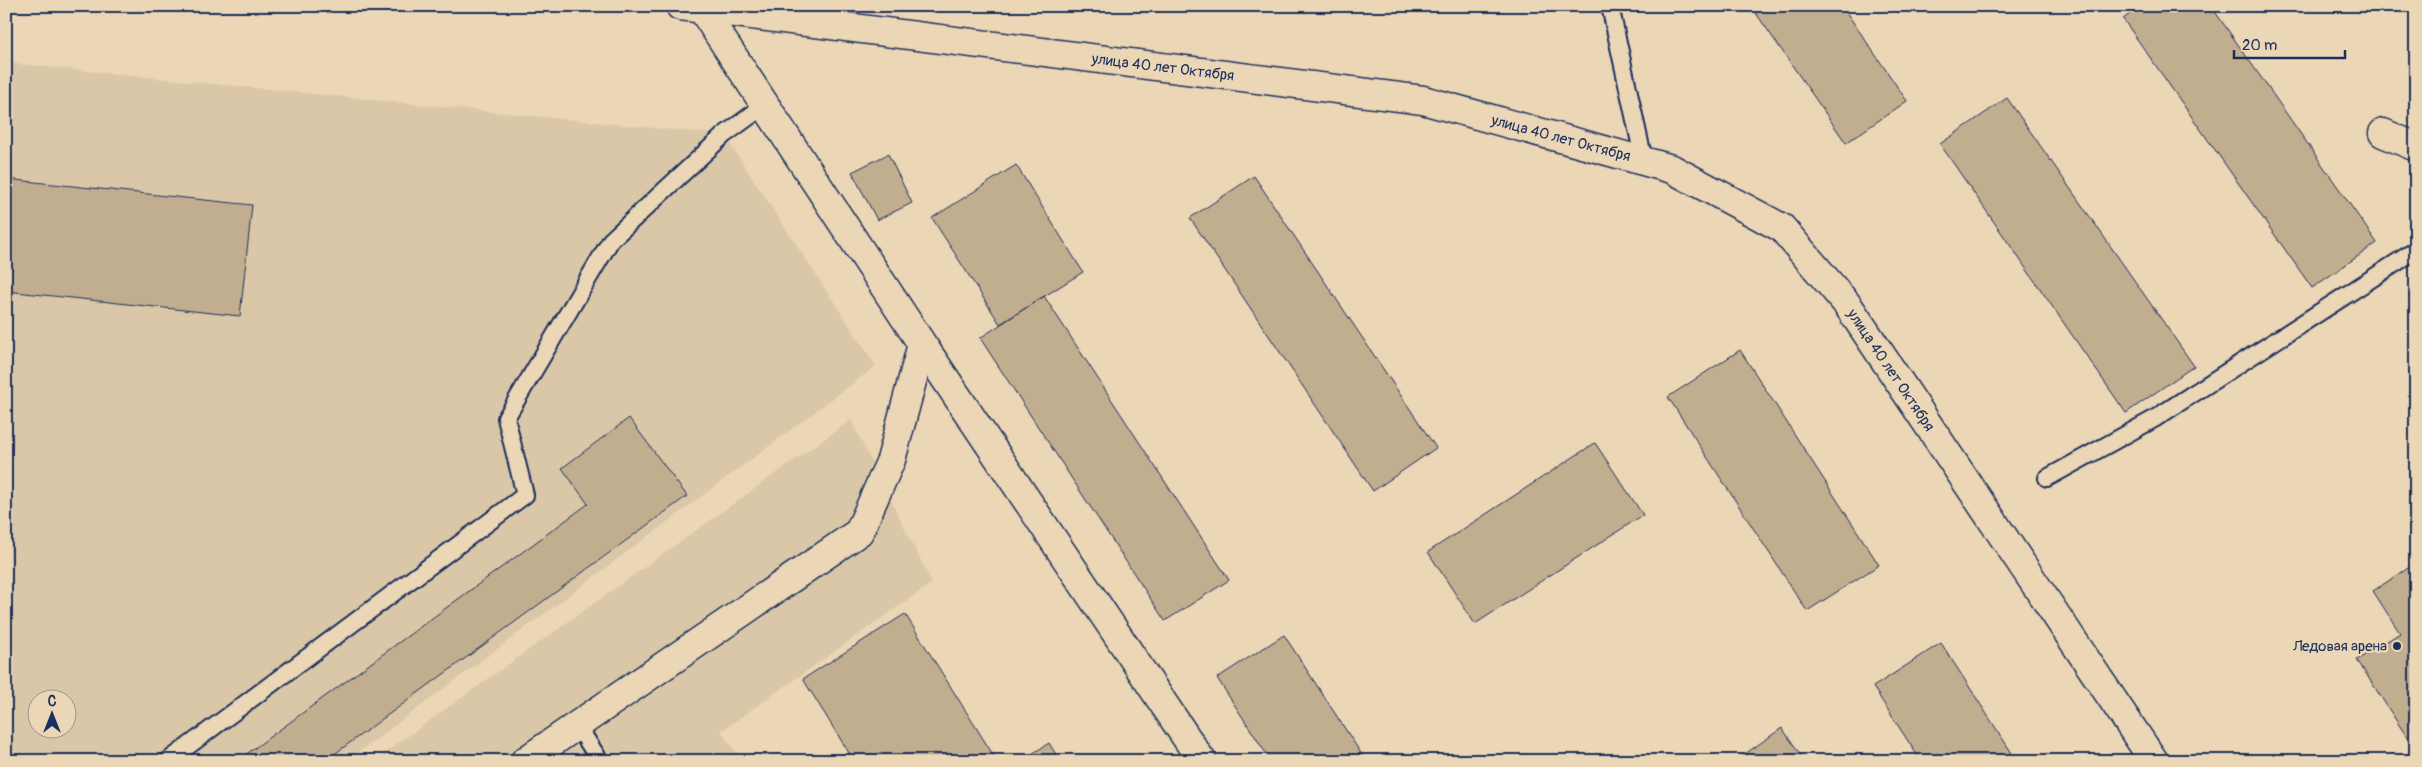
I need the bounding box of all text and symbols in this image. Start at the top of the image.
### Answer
scale bar [2234,28,2346,60]
text: 20 m [2242,36,2277,55]
street label: улица 40 лет Октября [1090,49,1235,86]
street label: улица 40 лет Октября [1488,110,1633,166]
street label: улица 40 лет Октября [1842,305,1939,435]
place label: Ледовая арена [2292,637,2387,656]
marker: Ледовая арена [2391,640,2403,652]
north arrow [28,690,78,740]
text: С [48,693,57,710]

